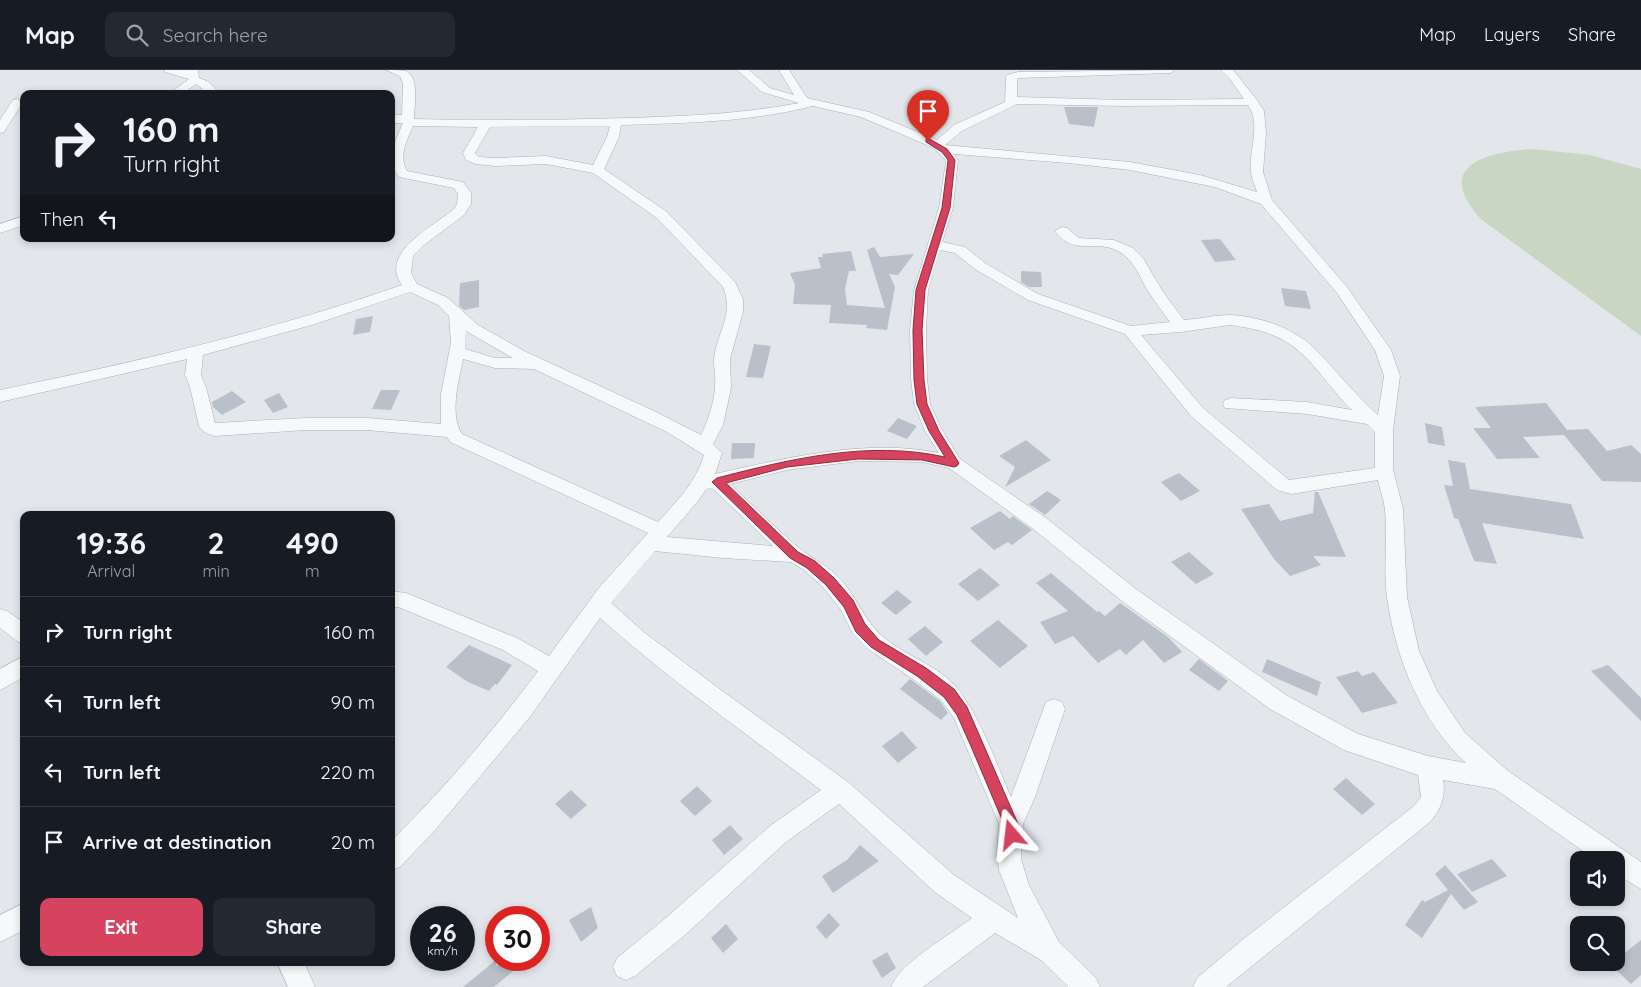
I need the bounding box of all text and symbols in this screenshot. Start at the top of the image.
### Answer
search box [105,12,455,57]
text: Map [25,20,75,50]
icon: search [123,21,151,49]
text: Search here [163,23,268,47]
text: Map [1419,23,1456,46]
text: Layers [1484,23,1540,46]
text: Share [1568,23,1616,46]
pin [907,90,949,141]
icon: arrive [914,97,942,125]
text: 160 m [123,107,220,151]
icon: right [40,110,105,175]
text: Turn right [123,150,220,178]
icon: left [94,205,122,233]
text: Then [40,207,84,231]
text: 19:36 [76,524,146,562]
text: 2 [208,524,225,562]
text: 490 [286,524,339,562]
text: Arrival [87,561,135,581]
text: min [202,561,230,581]
text: m [305,561,320,581]
icon: right [40,618,68,646]
text: Turn right [83,620,172,644]
text: 160 m [324,620,375,644]
icon: left [40,688,68,716]
text: Turn left [83,690,161,714]
text: 90 m [331,690,375,714]
icon: left [40,758,68,786]
text: Turn left [83,760,161,784]
text: 220 m [320,760,375,784]
position arrow [985,808,1037,860]
icon: arrive [40,828,68,856]
text: Arrive at destination [83,830,272,854]
text: 20 m [331,830,375,854]
map controls [1570,851,1625,971]
button: sound [1570,851,1625,906]
button: Exit [40,898,203,956]
button: Share [213,898,375,956]
speed limit sign: 30 [485,906,550,971]
button: search [1570,916,1625,971]
text: 26 [428,917,457,948]
text: km/h [427,943,458,958]

